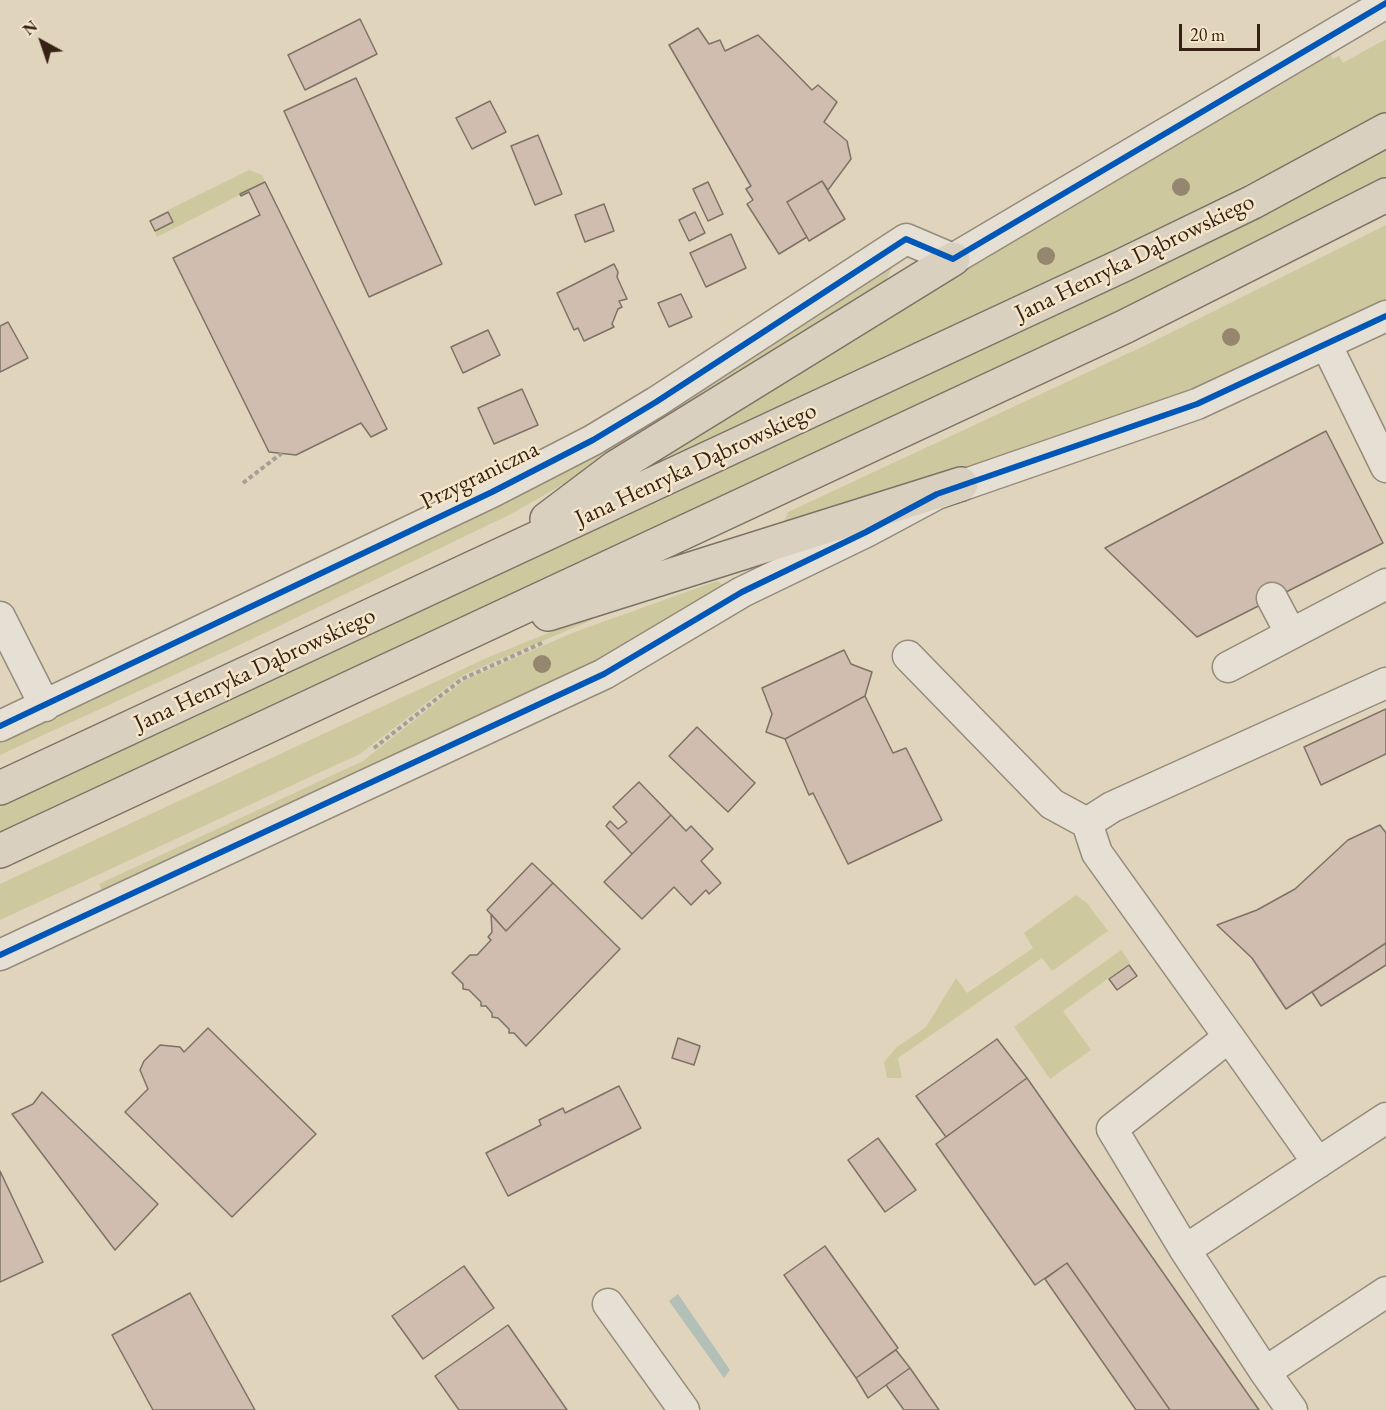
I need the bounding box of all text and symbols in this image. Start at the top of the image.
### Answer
north arrow [12,12,72,72]
scale bar [1182,12,1263,50]
text: N [18,16,42,40]
text: 20 m [1190,23,1225,46]
street label: Jana Henryka Dąbrowskiego [1010,187,1260,329]
street label: Jana Henryka Dąbrowskiego [571,396,821,534]
street label: Przygraniczna [416,435,544,517]
street label: Jana Henryka Dąbrowskiego [130,601,380,739]

